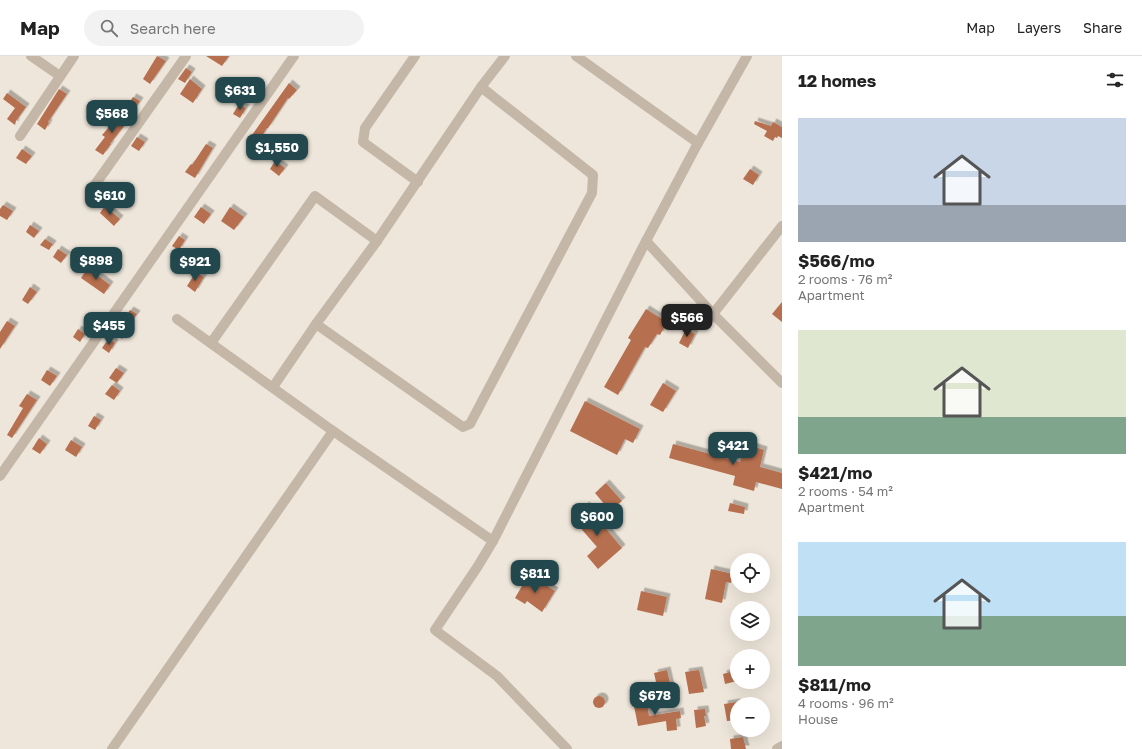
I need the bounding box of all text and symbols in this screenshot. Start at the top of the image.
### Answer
search box [84,10,364,46]
text: Map [20,16,60,39]
icon: search [98,17,120,39]
text: Search here [130,19,216,37]
text: Map [966,19,995,36]
text: Layers [1017,19,1061,36]
text: Share [1083,19,1122,36]
icon: filters [1104,69,1126,91]
text: 12 homes [798,70,876,91]
pin: $631 [216,77,264,111]
text: $631 [224,82,256,98]
pin: $568 [88,100,136,134]
text: $568 [95,105,129,121]
pin: $1,550 [244,134,310,168]
text: $1,550 [255,139,299,155]
icon: home [926,144,998,216]
pin: $610 [86,182,134,216]
text: $610 [94,187,126,203]
pin: $898 [72,247,120,281]
pin: $921 [171,248,219,282]
text: $566/mo [798,250,875,271]
text: $898 [79,252,113,268]
text: $921 [179,253,211,269]
text: 2 rooms · 76 m² [798,271,892,287]
text: Apartment [798,287,865,303]
pin: $566 [663,304,711,338]
text: $566 [670,309,704,325]
pin: $455 [85,312,133,346]
text: $455 [93,317,125,333]
icon: home [926,356,998,428]
pin: $421 [709,432,757,466]
text: $421 [717,437,749,453]
text: $421/mo [798,462,872,483]
text: 2 rooms · 54 m² [798,483,893,499]
text: Apartment [798,499,865,515]
pin: $600 [573,503,621,537]
text: $600 [580,508,614,524]
map controls [730,553,770,737]
button: locate [730,553,770,593]
pin: $811 [511,560,559,594]
text: $811 [520,565,550,581]
icon: home [926,568,998,640]
button: layers [730,601,770,641]
button: + [730,649,770,689]
text: $811/mo [798,674,871,695]
pin: $678 [631,682,679,716]
text: $678 [639,687,671,703]
text: 4 rooms · 96 m² [798,695,894,711]
button: − [730,697,770,737]
text: House [798,711,838,727]

